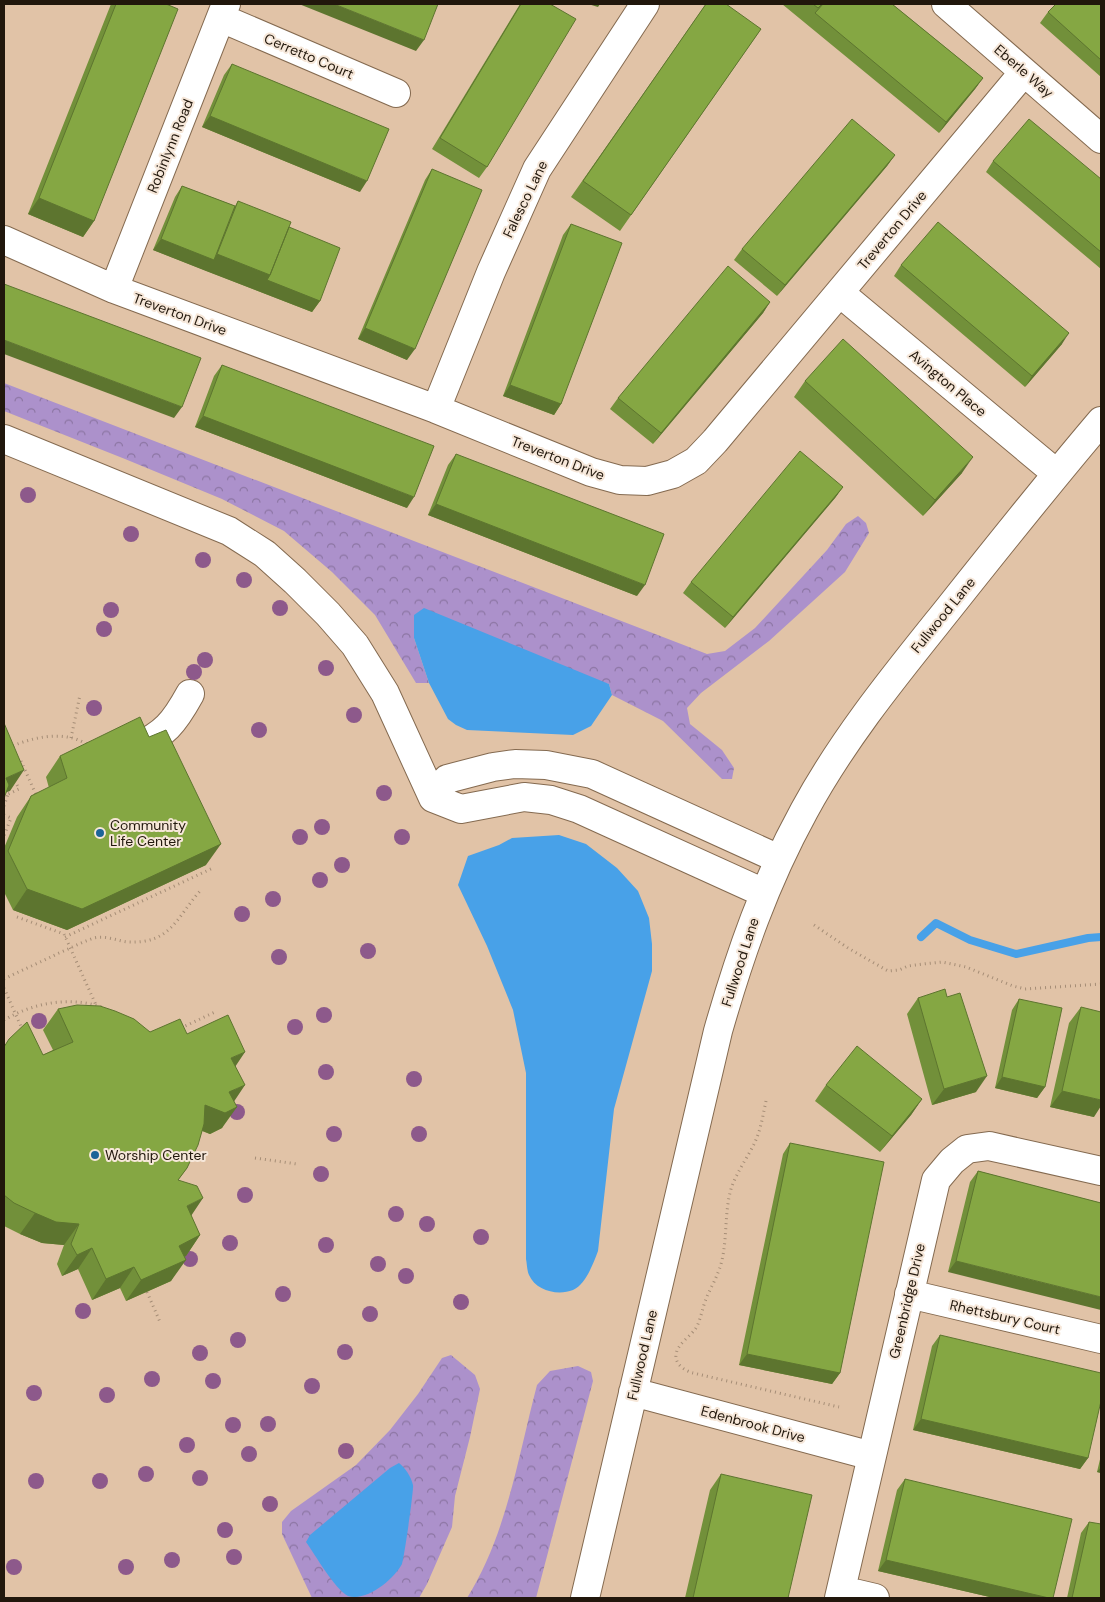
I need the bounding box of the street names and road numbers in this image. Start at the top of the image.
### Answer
street label: Cerretto Court [261,29,357,83]
street label: Eberle Way [991,40,1057,102]
street label: Robinlynn Road [143,96,197,196]
street label: Falesco Lane [499,157,551,241]
street label: Treverton Drive [854,187,931,273]
street label: Treverton Drive [131,289,229,339]
street label: Avington Place [906,345,990,421]
street label: Treverton Drive [509,432,607,484]
street label: Fullwood Lane [907,573,979,657]
street label: Fullwood Lane [717,915,763,1009]
street label: Greenbridge Drive [885,1241,929,1360]
street label: Rhettsbury Court [948,1296,1062,1338]
street label: Fullwood Lane [623,1308,661,1402]
street label: Edenbrook Drive [699,1401,807,1447]

